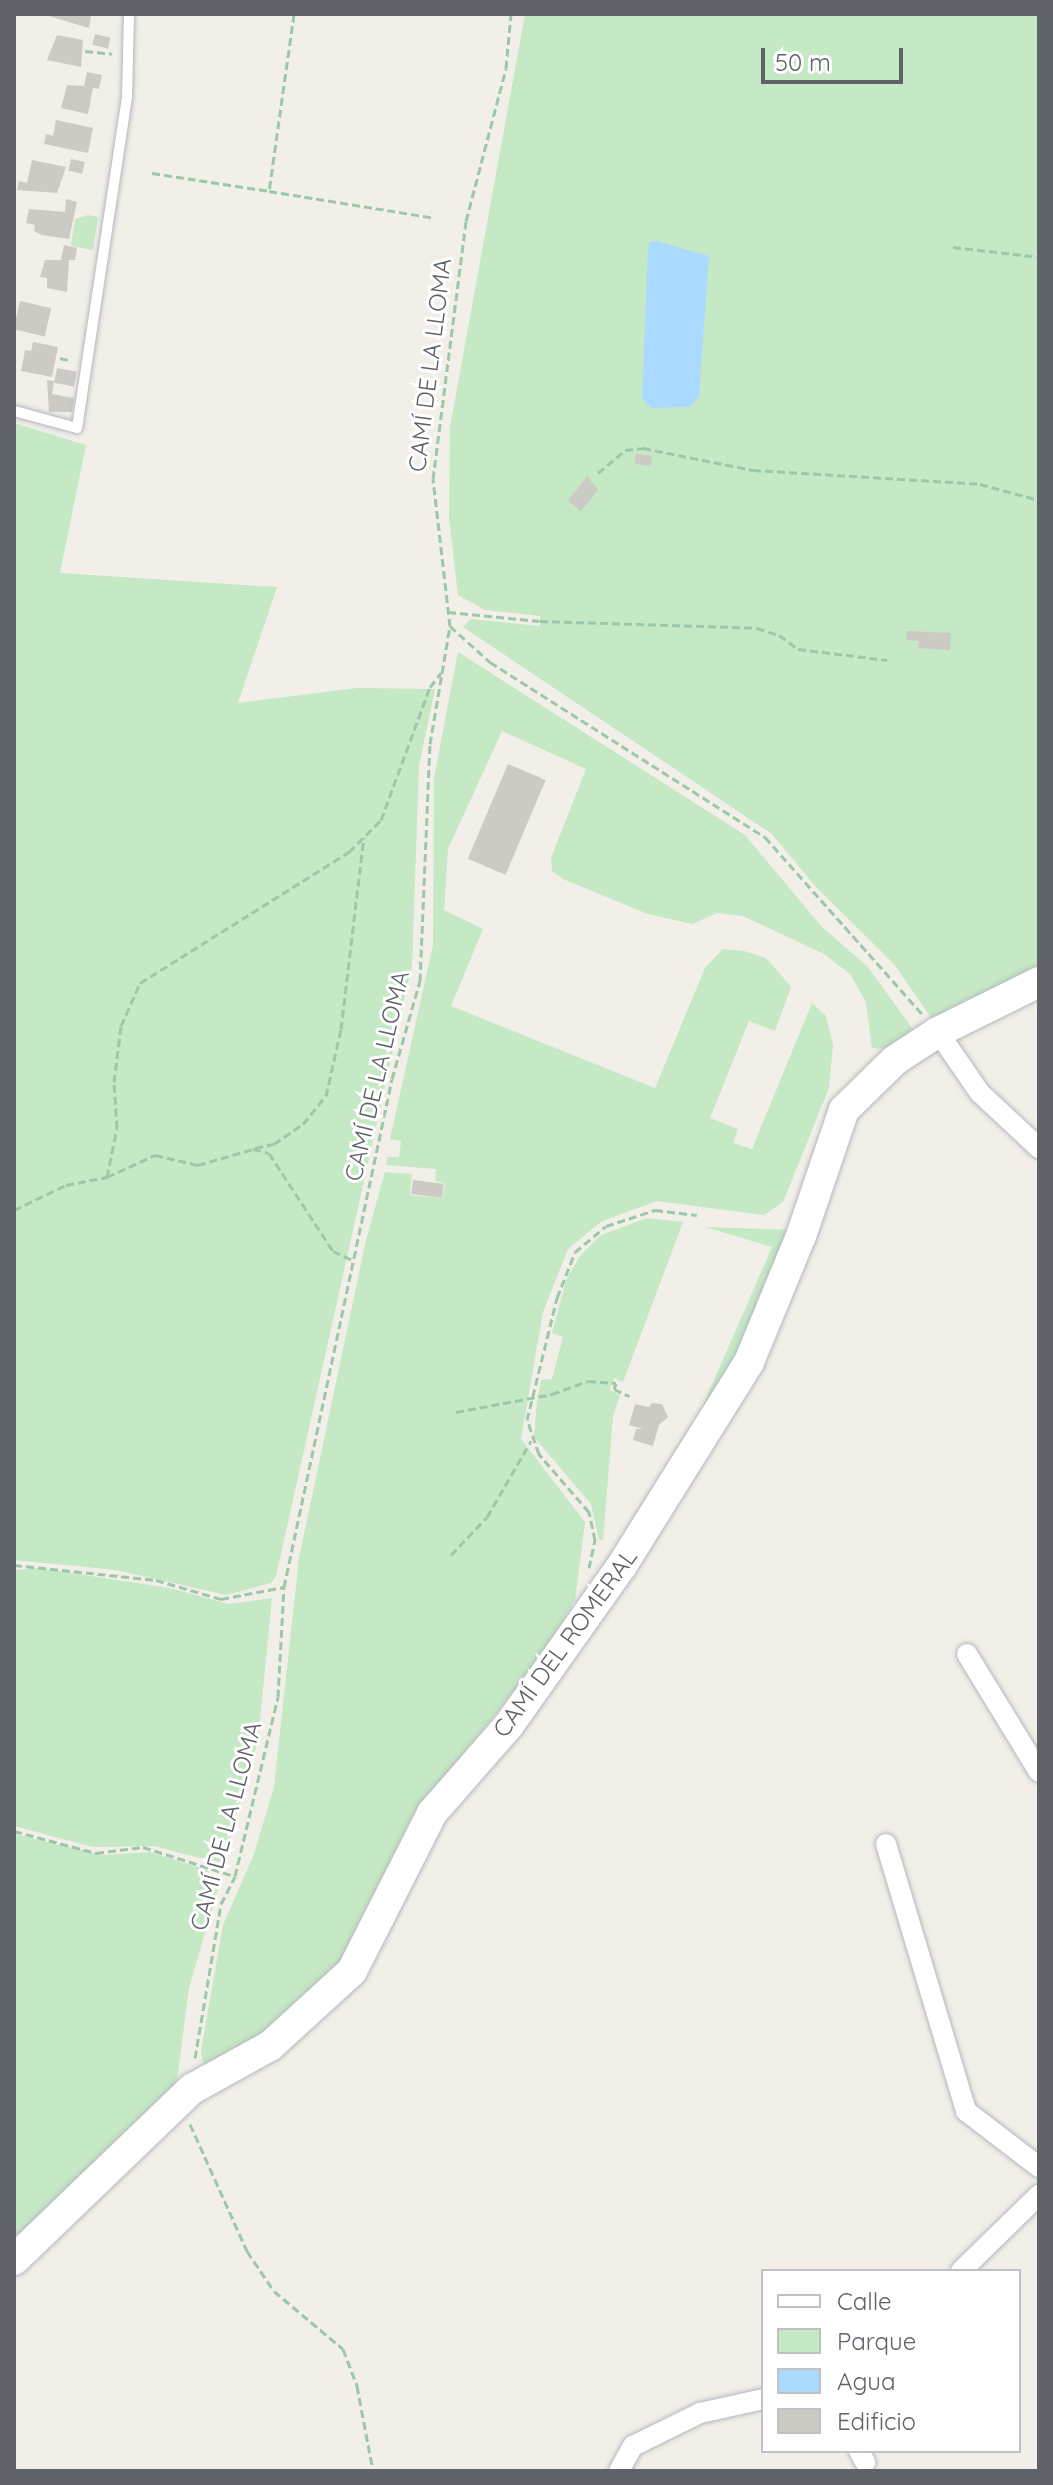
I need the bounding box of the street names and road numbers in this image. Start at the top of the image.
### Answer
street label: CAMÍ DE LA LLOMA [403,257,457,473]
street label: CAMÍ DE LA LLOMA [339,968,415,1184]
street label: CAMÍ DEL ROMERAL [487,1543,643,1743]
street label: CAMÍ DE LA LLOMA [184,1718,268,1934]

